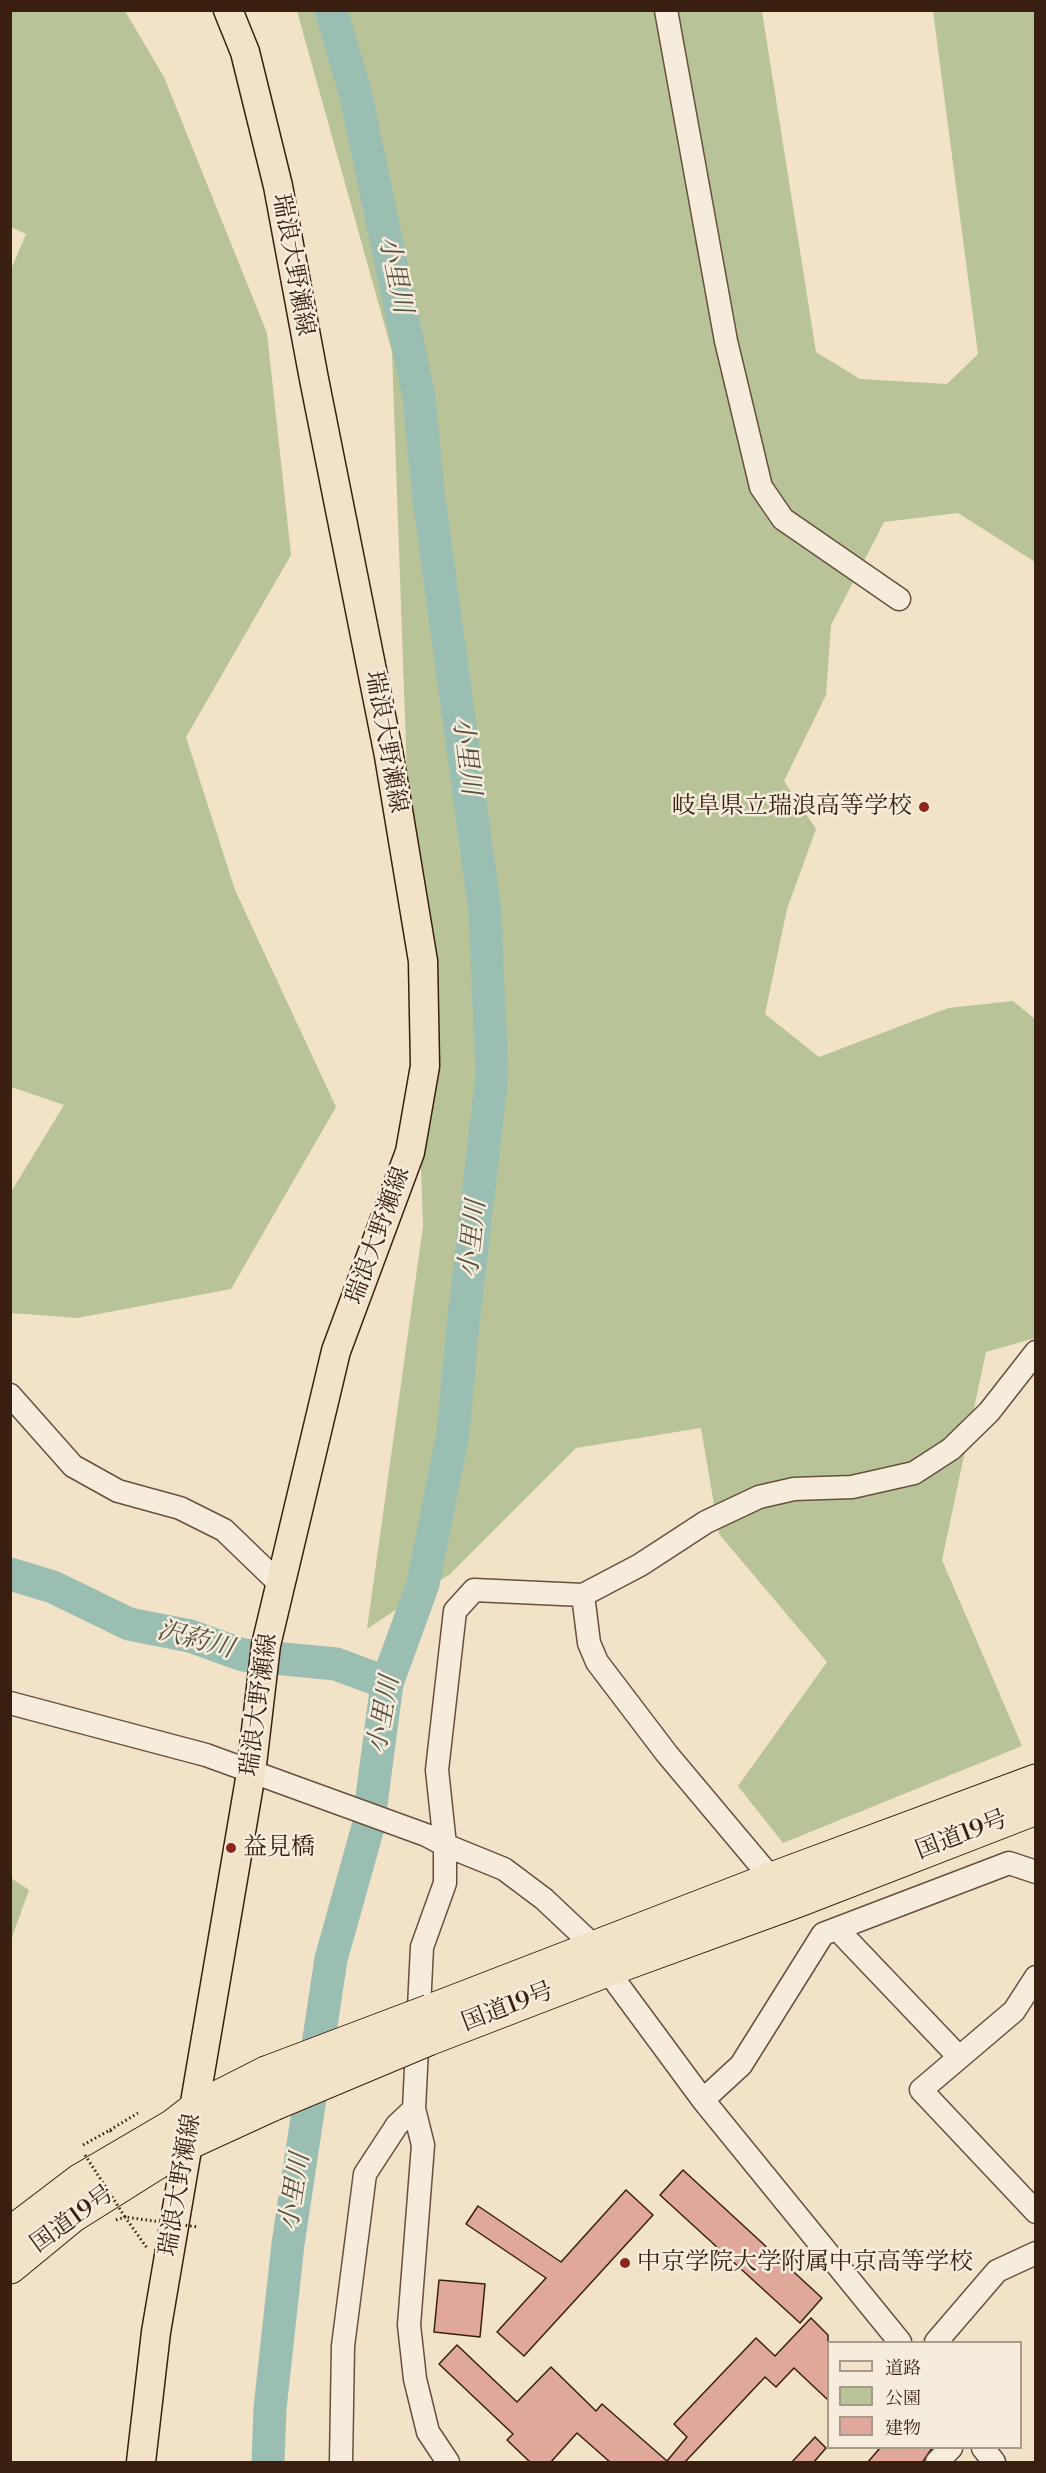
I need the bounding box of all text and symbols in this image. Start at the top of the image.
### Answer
street label: 瑞浪大野瀬線 [265,192,319,338]
water label: 小里川 [371,234,417,316]
street label: 瑞浪大野瀬線 [358,669,412,815]
water label: 小里川 [445,715,485,797]
place label: 岐阜県立瑞浪高等学校 [672,793,912,821]
marker: 岐阜県立瑞浪高等学校 [917,800,931,814]
street label: 瑞浪大野瀬線 [341,1163,417,1309]
water label: 小里川 [454,1199,494,1279]
water label: 沢葯川 [153,1616,237,1666]
street label: 瑞浪大野瀬線 [236,1632,284,1778]
water label: 小里川 [363,1674,407,1756]
street label: 国道19号 [912,1805,1012,1867]
place label: 益見橋 [243,1834,315,1862]
marker: 益見橋 [224,1841,238,1855]
street label: 国道19号 [458,1977,558,2039]
street label: 瑞浪大野瀬線 [154,2112,208,2258]
water label: 小里川 [274,2151,318,2233]
street label: 国道19号 [26,2180,120,2260]
place label: 中京学院大学附属中京高等学校 [637,2249,973,2277]
marker: 中京学院大学附属中京高等学校 [618,2256,632,2270]
legend [827,2341,1022,2449]
text: 道路 [885,2357,921,2380]
text: 公園 [885,2387,921,2410]
text: 建物 [885,2417,921,2440]

